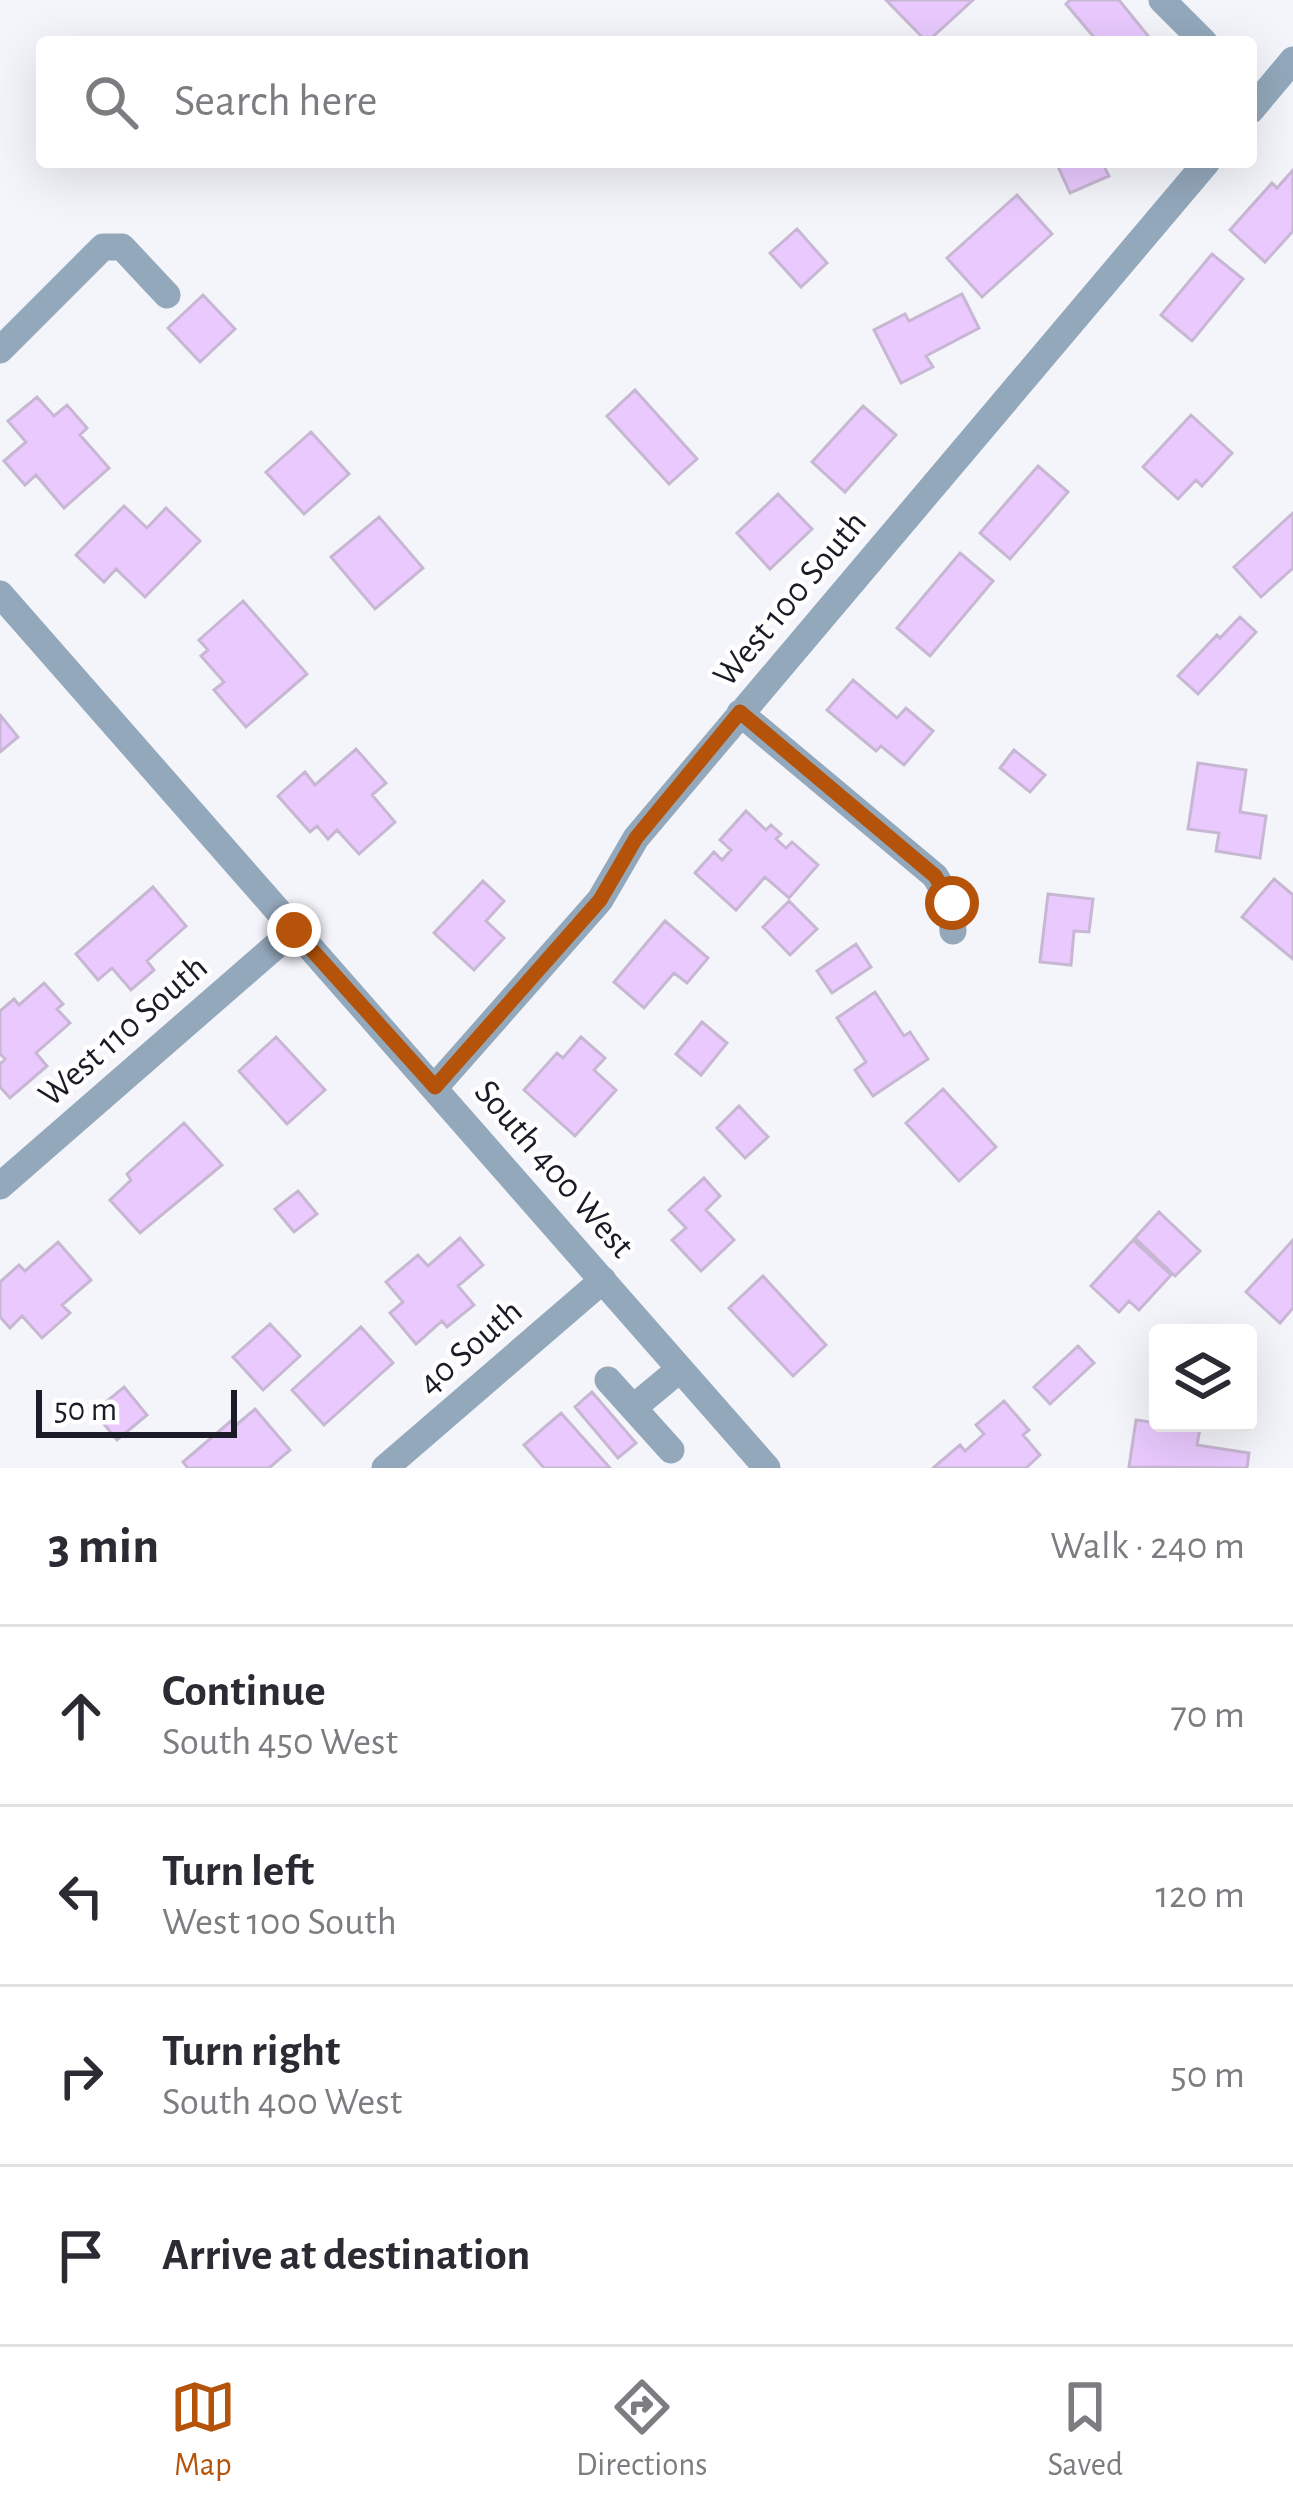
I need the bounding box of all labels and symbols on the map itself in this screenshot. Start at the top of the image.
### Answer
street label: West 100 South [707,504,873,694]
route start [925,876,979,930]
route end [267,903,321,957]
street label: West 110 South [32,948,214,1114]
street label: South 400 West [468,1074,641,1265]
street label: 40 South [411,1292,529,1402]
scale bar [36,1384,237,1437]

